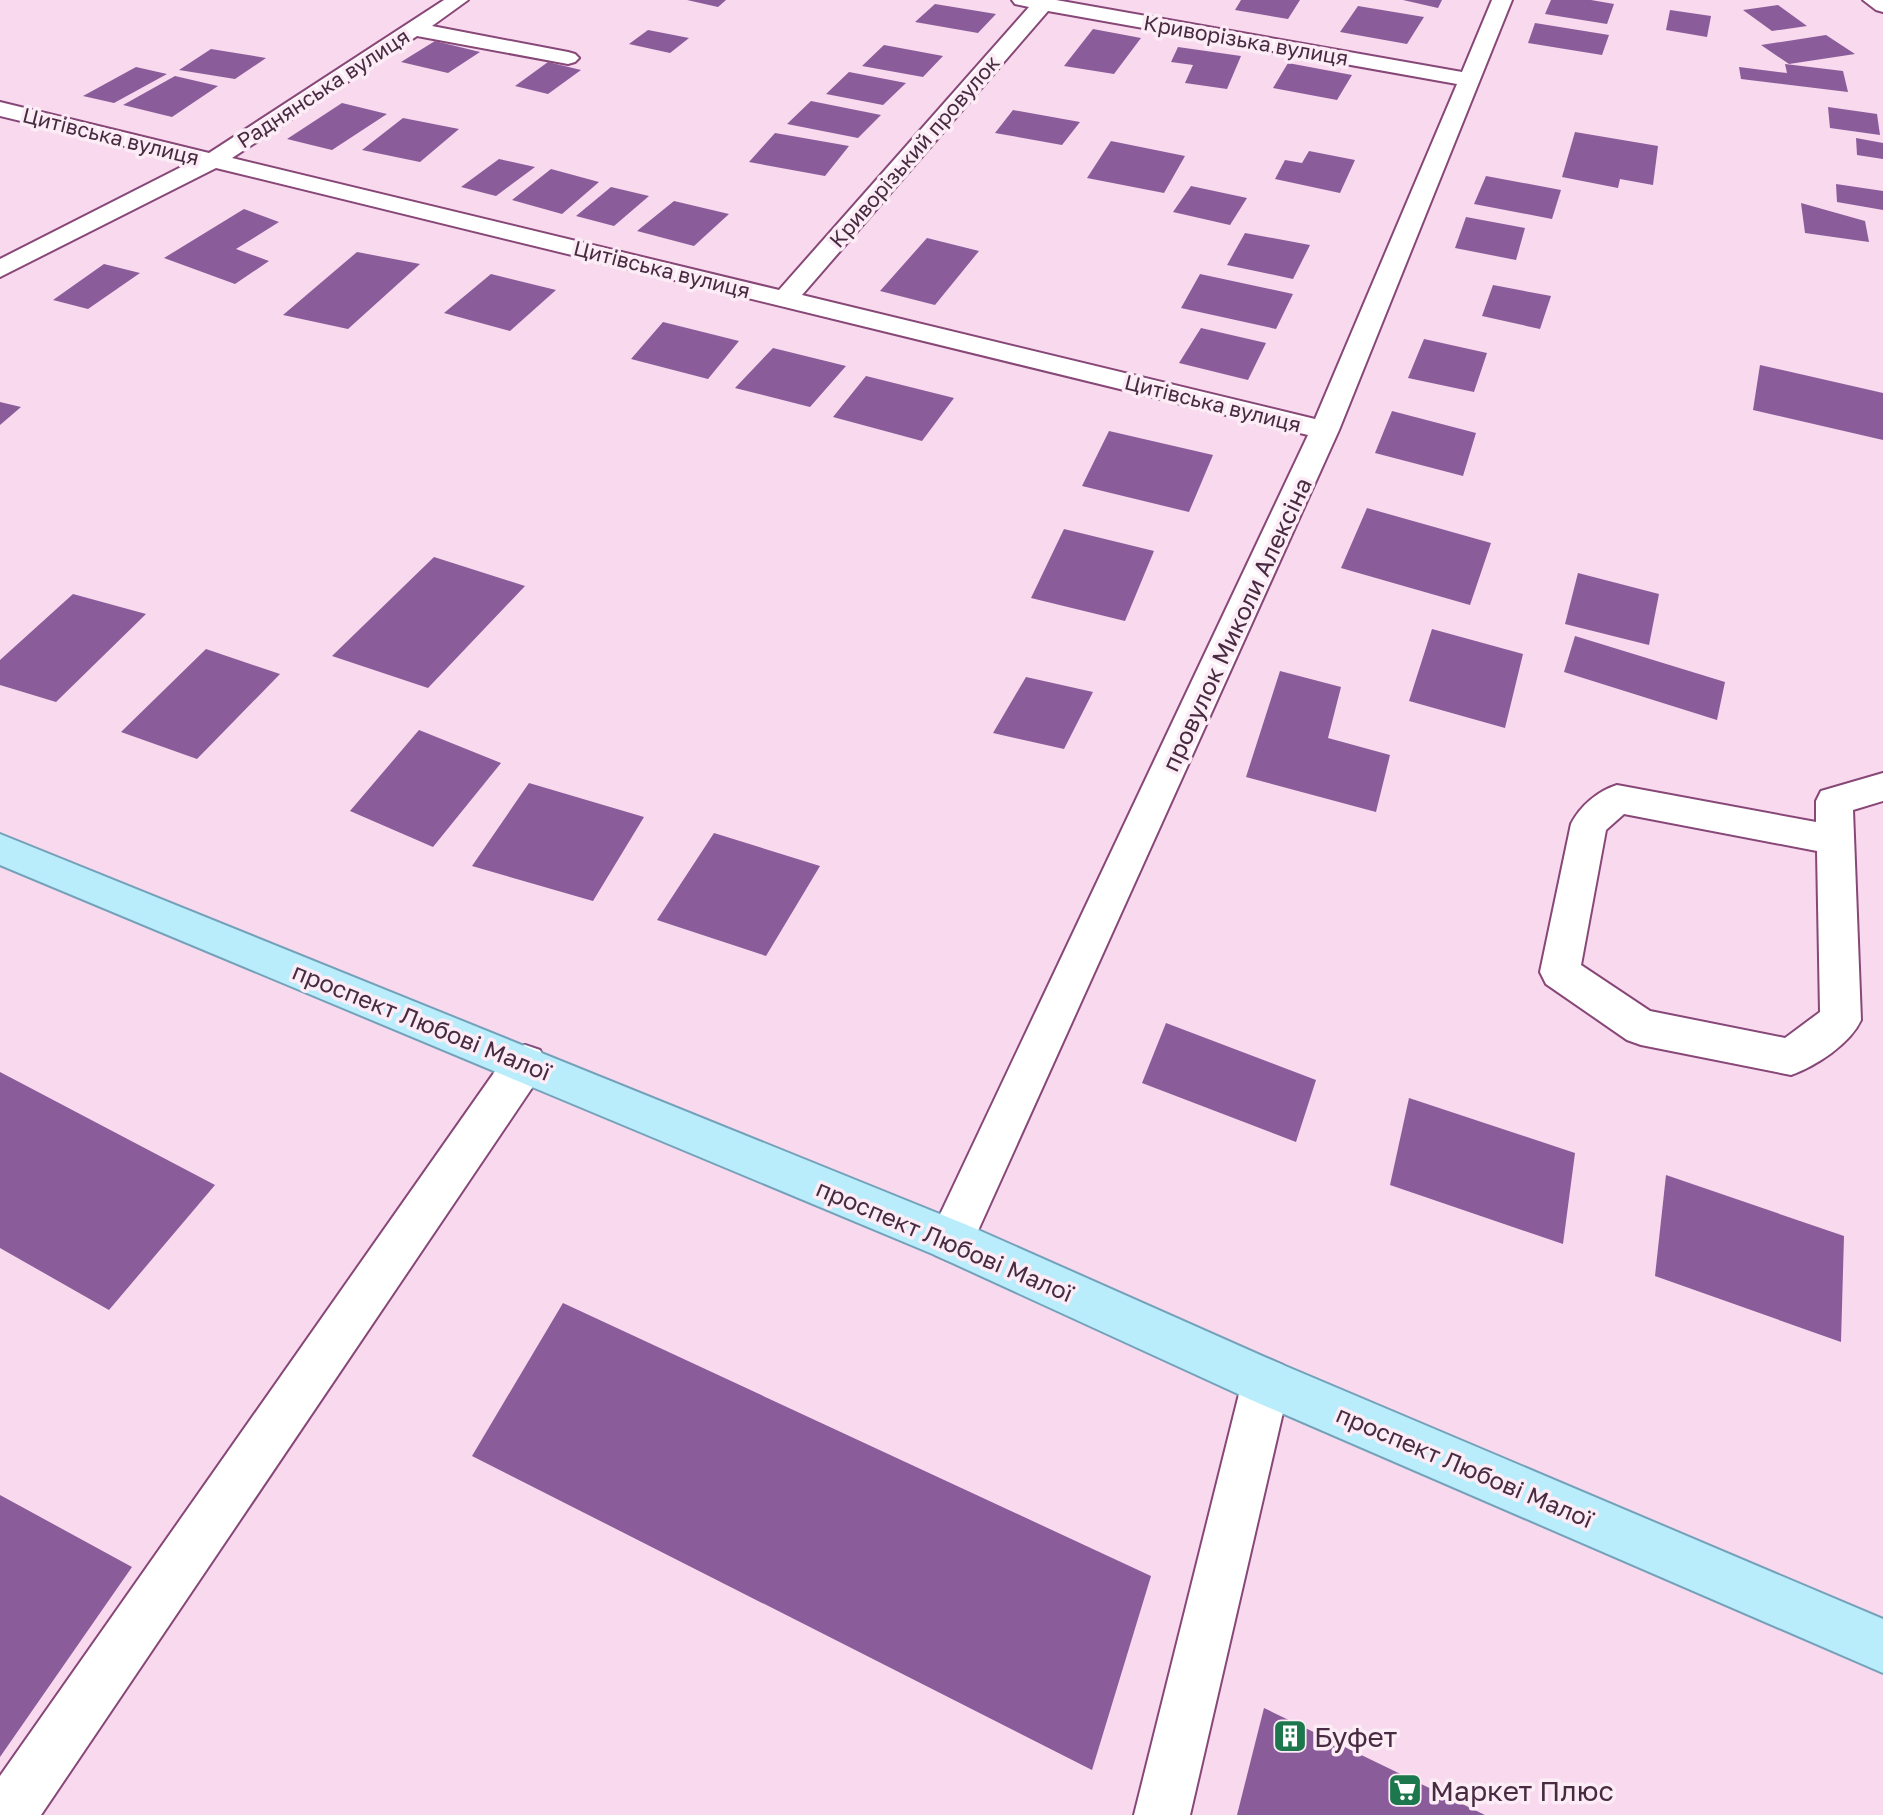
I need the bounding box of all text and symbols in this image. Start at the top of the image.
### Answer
street label: Криворізька вулиця [1142,9,1350,71]
street label: Раднянська вулиця [232,23,414,153]
street label: Криворізький провулок [823,50,1005,252]
street label: Цитівська вулиця [20,101,202,171]
street label: Цитівська вулиця [571,234,753,304]
street label: Цитівська вулиця [1122,368,1304,438]
street label: провулок Миколи Алексіна [1155,472,1317,776]
street label: проспект Любові Малої [289,956,557,1087]
street label: проспект Любові Малої [812,1173,1079,1308]
street label: проспект Любові Малої [1332,1399,1599,1534]
building icon: Буфет [1271,1717,1309,1755]
place label: Буфет [1314,1720,1398,1753]
supermarket icon: Маркет Плюс [1386,1771,1424,1809]
place label: Маркет Плюс [1430,1774,1614,1807]

